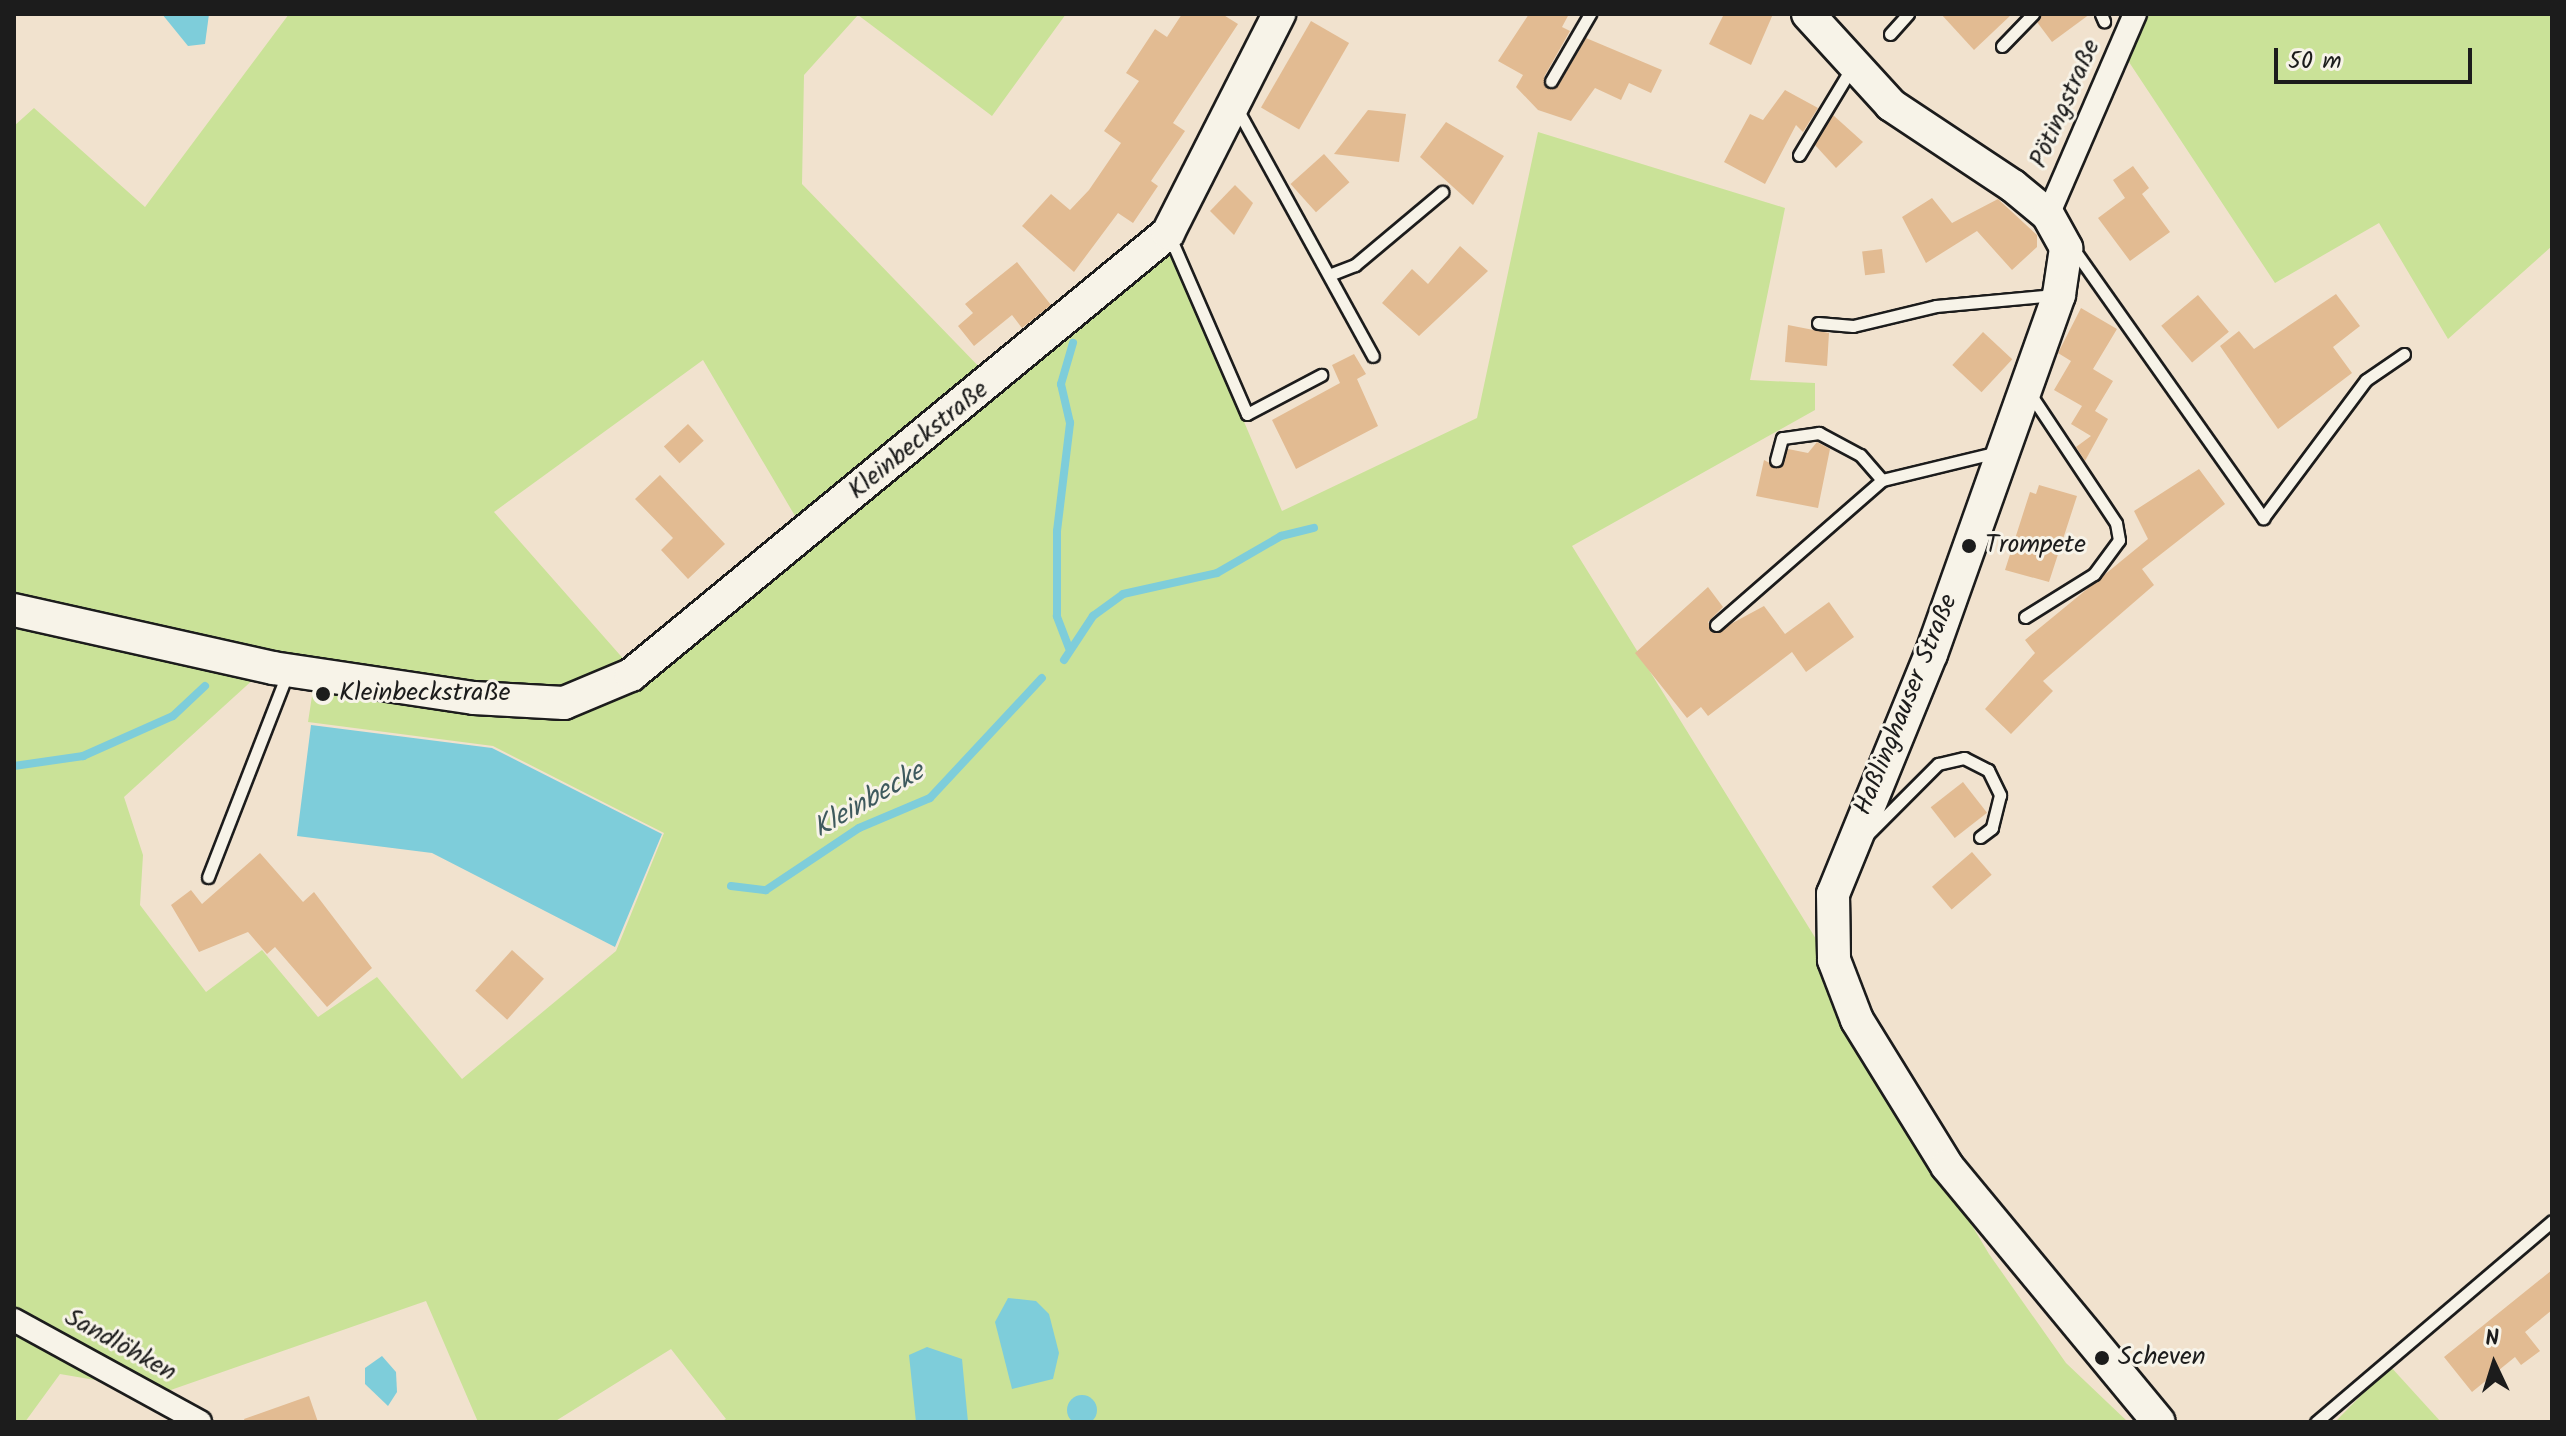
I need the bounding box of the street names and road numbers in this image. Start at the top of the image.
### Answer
street label: Pötingstraße [2024,35,2108,173]
street label: Kleinbeckstraße [843,375,995,507]
street label: Haßlinghauser Straße [1848,590,1966,820]
street label: Sandlöhken [59,1303,181,1389]

